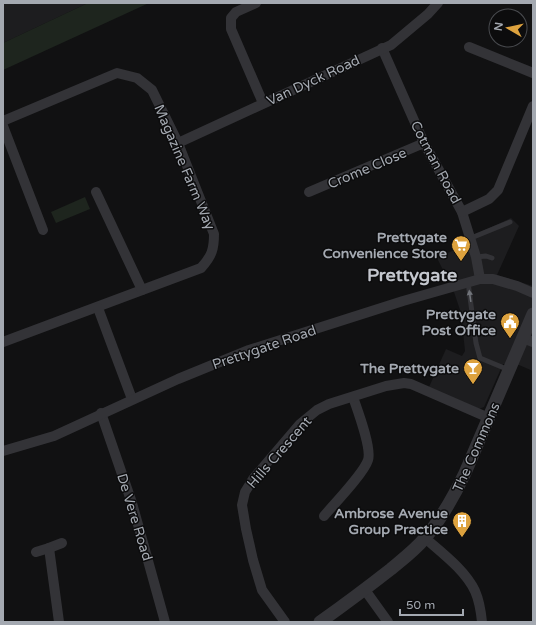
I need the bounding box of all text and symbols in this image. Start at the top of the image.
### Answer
north arrow [488,8,528,48]
text: N [492,21,506,32]
street label: Van Dyck Road [264,51,362,109]
street label: Magazine Farm Way [150,102,219,233]
street label: Cotman Road [407,118,465,207]
street label: Crome Close [325,144,409,193]
place label: Prettygate Convenience Store [323,229,447,262]
supermarket icon: Prettygate Convenience Store [450,234,472,262]
district label: Prettygate [367,264,457,286]
one-way arrow [467,290,473,302]
place label: Prettygate Post Office [421,306,496,339]
public building icon: Prettygate Post Office [499,311,521,339]
street label: Prettygate Road [210,322,318,373]
bar icon: The Prettygate [462,357,484,385]
place label: The Prettygate [359,360,459,377]
street label: The Commons [449,400,504,495]
street label: Hills Crescent [244,412,316,492]
street label: De Vere Road [113,471,156,563]
place label: Ambrose Avenue Group Practice [334,505,448,538]
building icon: Ambrose Avenue Group Practice [451,510,473,538]
scale bar [400,591,463,617]
text: 50 m [406,598,435,612]

